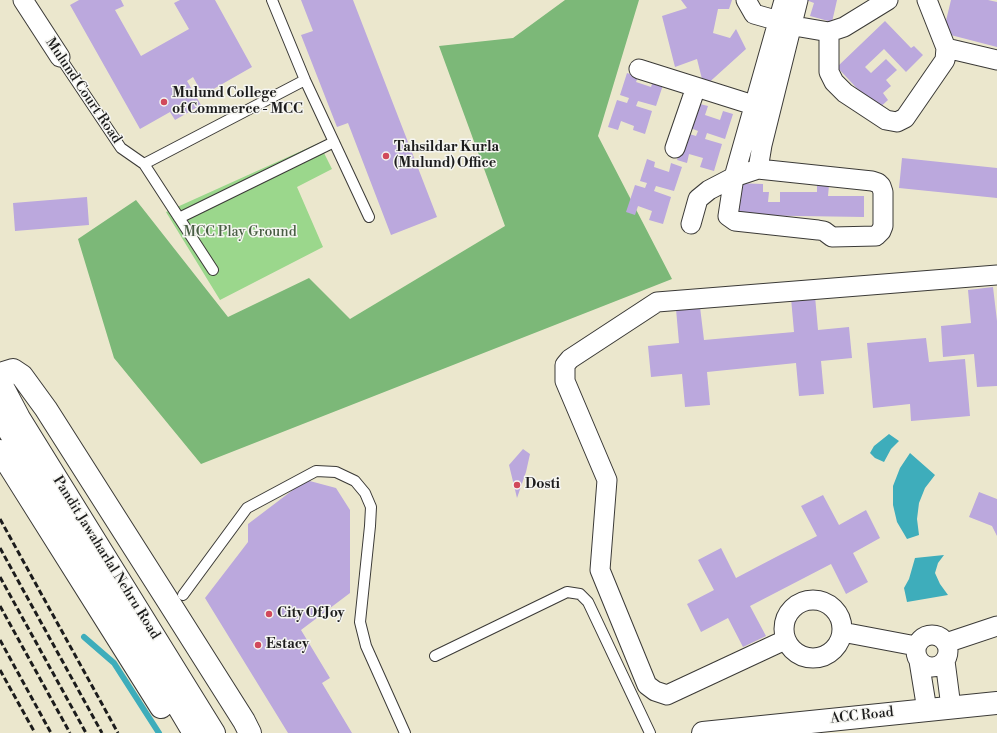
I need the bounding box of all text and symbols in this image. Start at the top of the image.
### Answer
street label: Mulund Court Road [41,35,125,147]
place label: Mulund College of Commerce - MCC [172,86,303,118]
marker: Mulund College of Commerce - MCC [159,97,169,107]
place label: Tahsildar Kurla (Mulund) Office [394,140,499,172]
marker: Tahsildar Kurla (Mulund) Office [381,151,391,161]
park label: MCC Play Ground [183,225,297,241]
street label: Pandit Jawaharlal Nehru Road [49,473,163,643]
place label: Dosti [525,477,560,493]
marker: Dosti [512,480,522,490]
place label: City Of Joy [277,606,345,622]
marker: City Of Joy [264,609,274,619]
place label: Estacy [266,637,309,653]
marker: Estacy [253,640,263,650]
street label: ACC Road [830,704,894,728]

